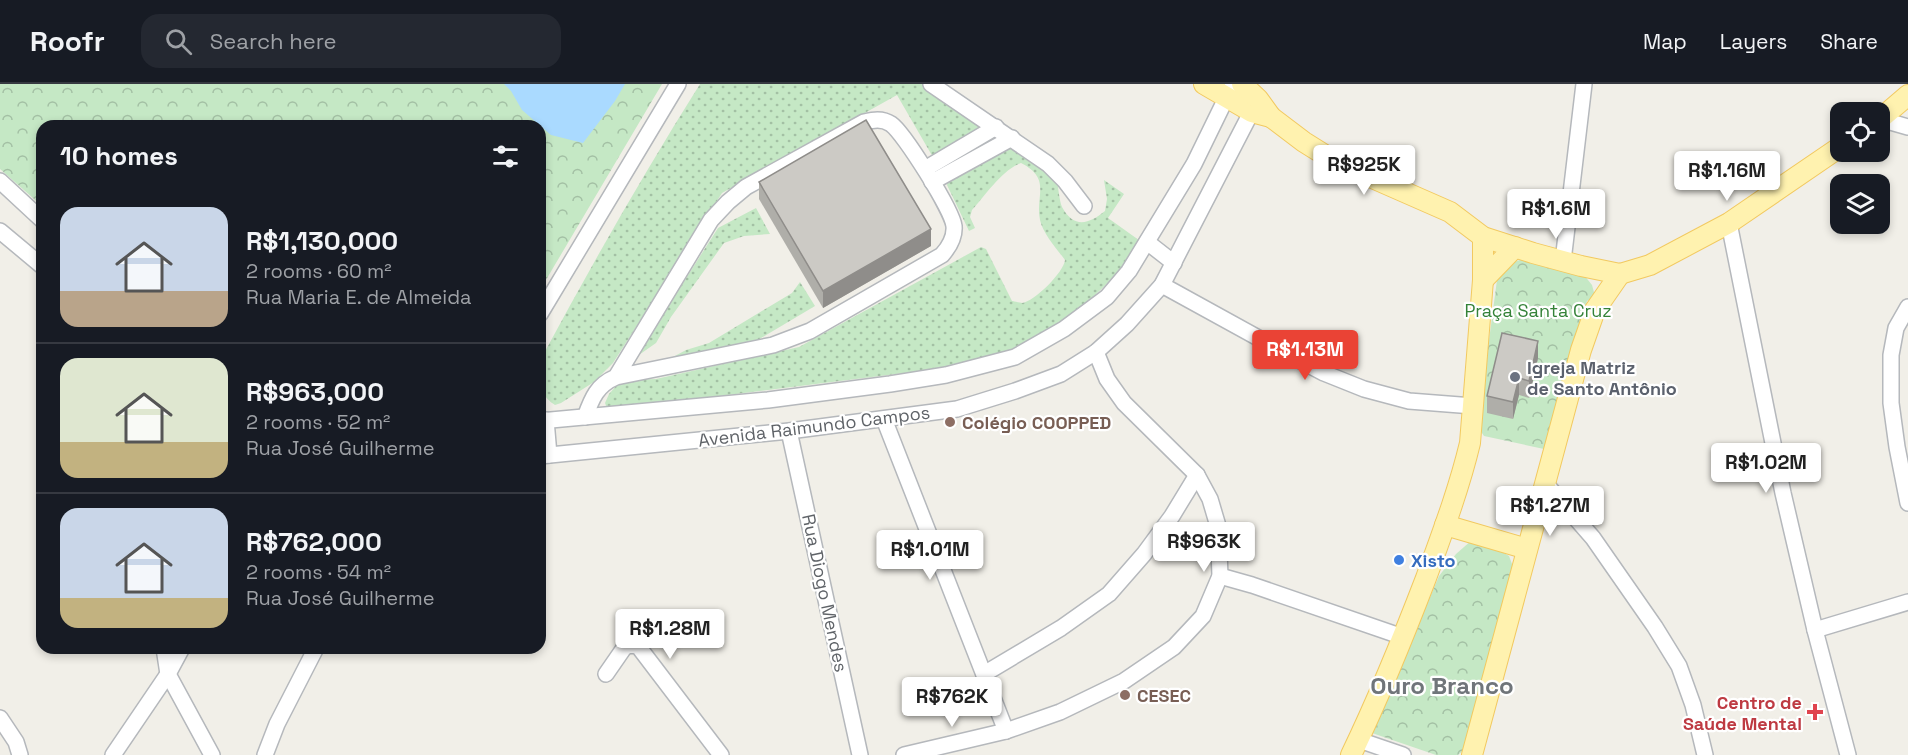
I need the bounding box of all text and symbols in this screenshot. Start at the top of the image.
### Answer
search box [141,14,561,68]
text: Roofr [30,23,105,59]
icon: search [162,25,195,58]
text: Search here [210,27,337,55]
text: Map [1643,28,1687,55]
text: Layers [1720,28,1787,55]
text: Share [1820,28,1878,55]
map controls [1830,102,1890,234]
button: locate [1830,102,1890,162]
text: 10 homes [60,139,178,173]
icon: filters [489,140,522,173]
pin: R$925K [1315,145,1413,196]
text: R$925K [1327,151,1401,177]
pin: R$1.16M [1672,151,1782,202]
text: R$1.16M [1688,157,1766,183]
button: layers [1830,174,1890,234]
pin: R$1.6M [1507,189,1605,240]
text: R$1.6M [1521,195,1591,221]
text: R$1,130,000 [246,224,398,258]
icon: home [108,231,180,303]
text: 2 rooms · 60 m² [246,258,392,284]
text: Rua Maria E. de Almeida [246,284,472,310]
park label: Praça Santa Cruz [1464,299,1612,322]
pin: R$1.13M [1250,330,1360,381]
text: R$1.13M [1266,336,1344,362]
place label: Igreja Matriz de Santo Antônio [1527,356,1677,400]
marker: Igreja Matriz de Santo Antônio [1508,370,1522,384]
text: R$963,000 [246,375,384,409]
icon: home [108,382,180,454]
street label: Avenida Raimundo Campos [697,400,931,452]
text: 2 rooms · 52 m² [246,409,390,435]
place label: Colégio COOPPED [962,411,1111,434]
marker: Colégio COOPPED [943,415,957,429]
text: Rua José Guilherme [246,435,435,461]
pin: R$1.02M [1711,443,1821,494]
text: R$1.02M [1725,449,1807,475]
pin: R$1.27M [1495,486,1605,537]
text: R$1.27M [1510,492,1590,518]
street label: Rua Diogo Mendes [797,512,853,674]
pin: R$963K [1155,522,1253,573]
text: R$762,000 [246,525,382,559]
text: R$963K [1167,528,1241,554]
pin: R$1.01M [875,530,985,581]
icon: home [108,532,180,604]
text: R$1.01M [890,536,970,562]
place label: Xisto [1411,549,1456,572]
marker: Xisto [1392,553,1406,567]
text: 2 rooms · 54 m² [246,559,391,585]
text: Rua José Guilherme [246,585,435,611]
pin: R$1.28M [615,609,725,660]
text: R$1.28M [629,615,711,641]
district label: Ouro Branco [1370,670,1514,701]
pin: R$762K [903,677,1001,728]
text: R$762K [916,683,988,709]
place label: CESEC [1137,684,1191,707]
marker: CESEC [1118,688,1132,702]
place label: Centro de Saúde Mental [1683,691,1802,735]
marker: Centro de Saúde Mental [1806,703,1824,721]

